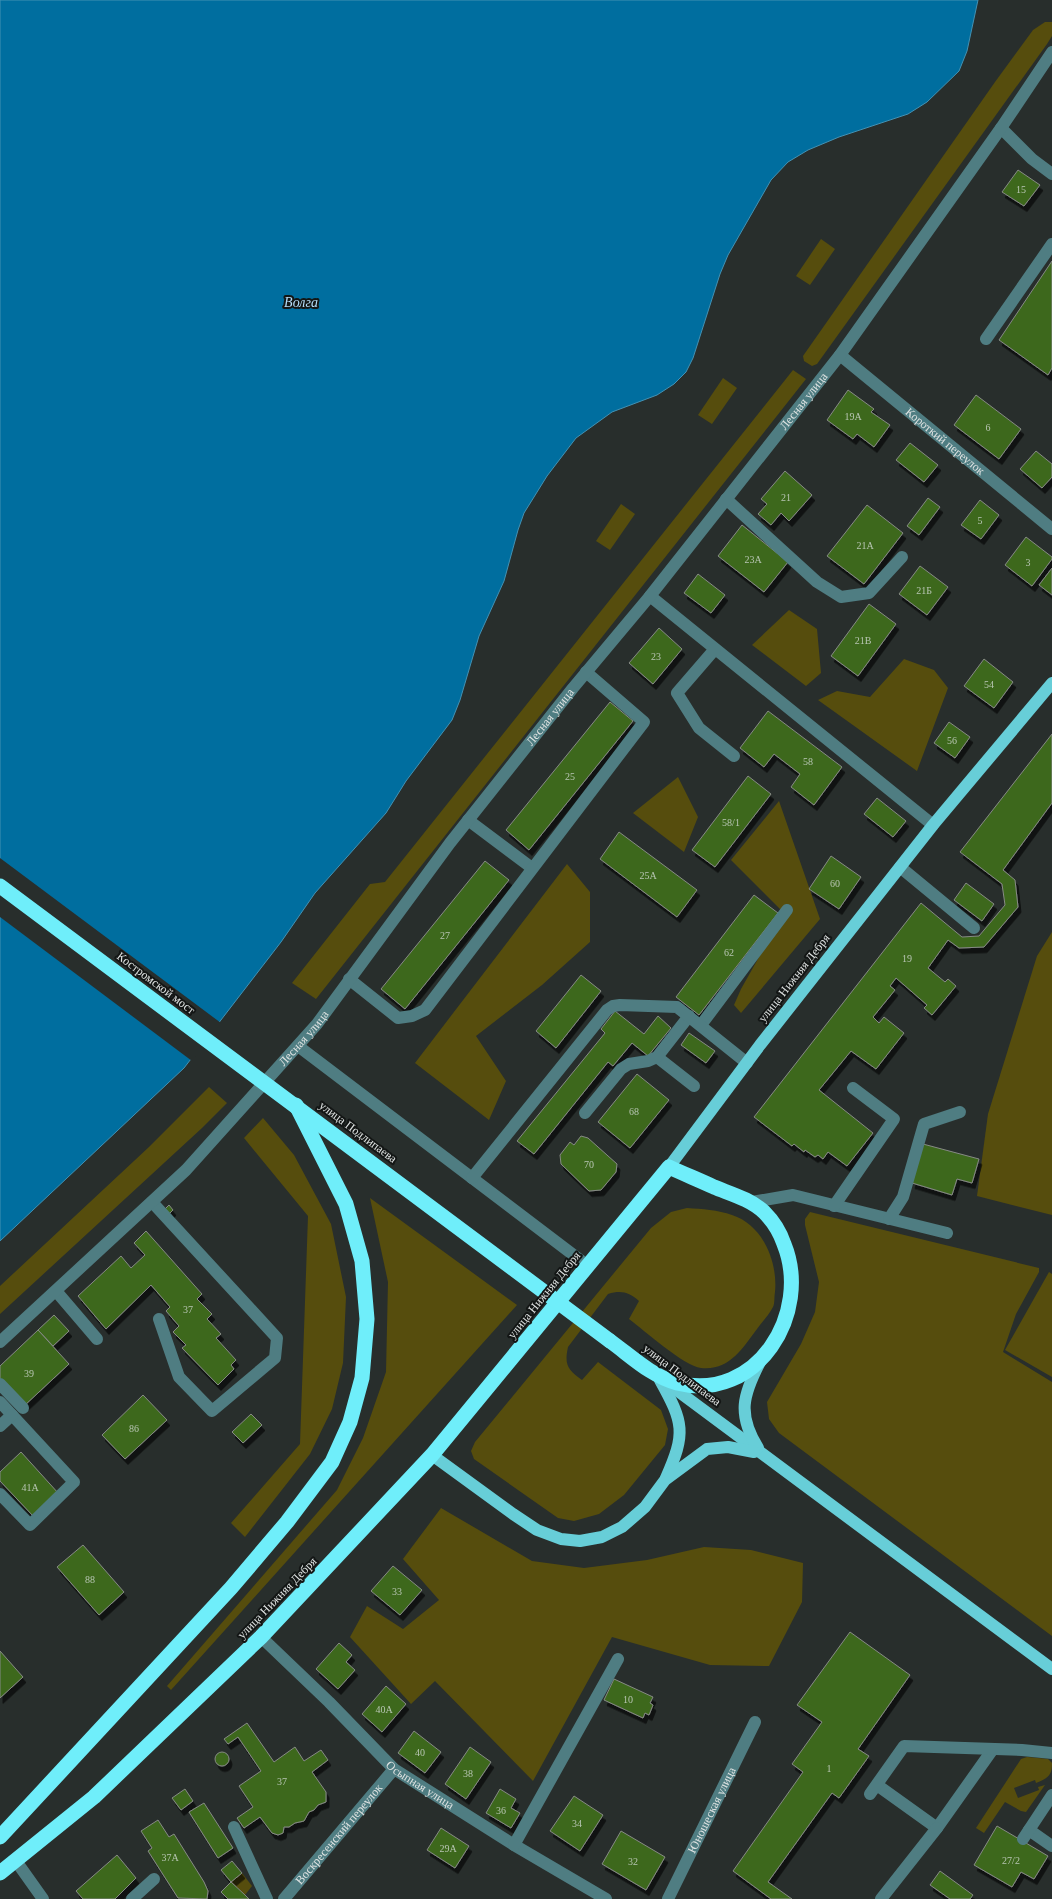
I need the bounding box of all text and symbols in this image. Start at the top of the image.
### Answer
house number: 15 [1016,184,1026,195]
water label: Волга [284,295,318,310]
street label: Лесная улица [777,369,831,433]
street label: Короткий переулок [903,405,988,478]
house number: 19А [844,411,862,422]
house number: 6 [986,422,991,433]
house number: 21 [781,492,791,503]
house number: 5 [978,515,983,526]
house number: 21А [856,540,874,551]
house number: 23А [744,554,762,565]
house number: 3 [1026,557,1031,568]
house number: 21Б [916,585,932,596]
house number: 21В [855,635,872,646]
house number: 23 [651,651,661,662]
house number: 54 [984,679,994,690]
street label: Лесная улица [523,685,577,748]
house number: 56 [947,735,957,746]
house number: 58 [803,756,813,767]
house number: 25 [565,771,575,782]
house number: 58/1 [722,817,740,828]
house number: 25А [639,870,657,881]
house number: 60 [830,878,840,889]
house number: 27 [440,930,450,941]
street label: улица Нижняя Дебря [755,931,833,1025]
house number: 62 [724,947,734,958]
street label: Костромской мост [114,949,198,1017]
house number: 19 [902,953,912,964]
street label: Лесная улица [276,1007,332,1069]
street label: улица Подлипаева [317,1098,400,1166]
house number: 68 [629,1106,639,1117]
house number: 70 [584,1159,594,1170]
street label: улица Нижняя Дебря [505,1248,584,1341]
house number: 37 [183,1304,193,1315]
street label: улица Подлипаева [641,1341,724,1409]
house number: 39 [24,1368,34,1379]
house number: 86 [129,1423,139,1434]
house number: 41А [21,1482,39,1493]
street label: улица Нижняя Дебря [235,1554,320,1642]
house number: 88 [85,1574,95,1585]
house number: 33 [392,1586,402,1597]
house number: 10 [623,1694,633,1705]
house number: 40А [375,1704,393,1715]
house number: 40 [415,1747,425,1758]
street label: Осыпная улица [383,1758,457,1813]
house number: 1 [827,1763,832,1774]
street label: Юношеская улица [685,1764,739,1855]
house number: 38 [463,1768,473,1779]
house number: 37 [277,1776,287,1787]
street label: Воскресенский переулок [292,1781,386,1887]
house number: 36 [496,1805,506,1816]
house number: 34 [572,1818,582,1829]
house number: 29А [439,1843,457,1854]
house number: 37А [161,1852,179,1863]
house number: 27/2 [1002,1855,1020,1866]
house number: 32 [628,1856,638,1867]

